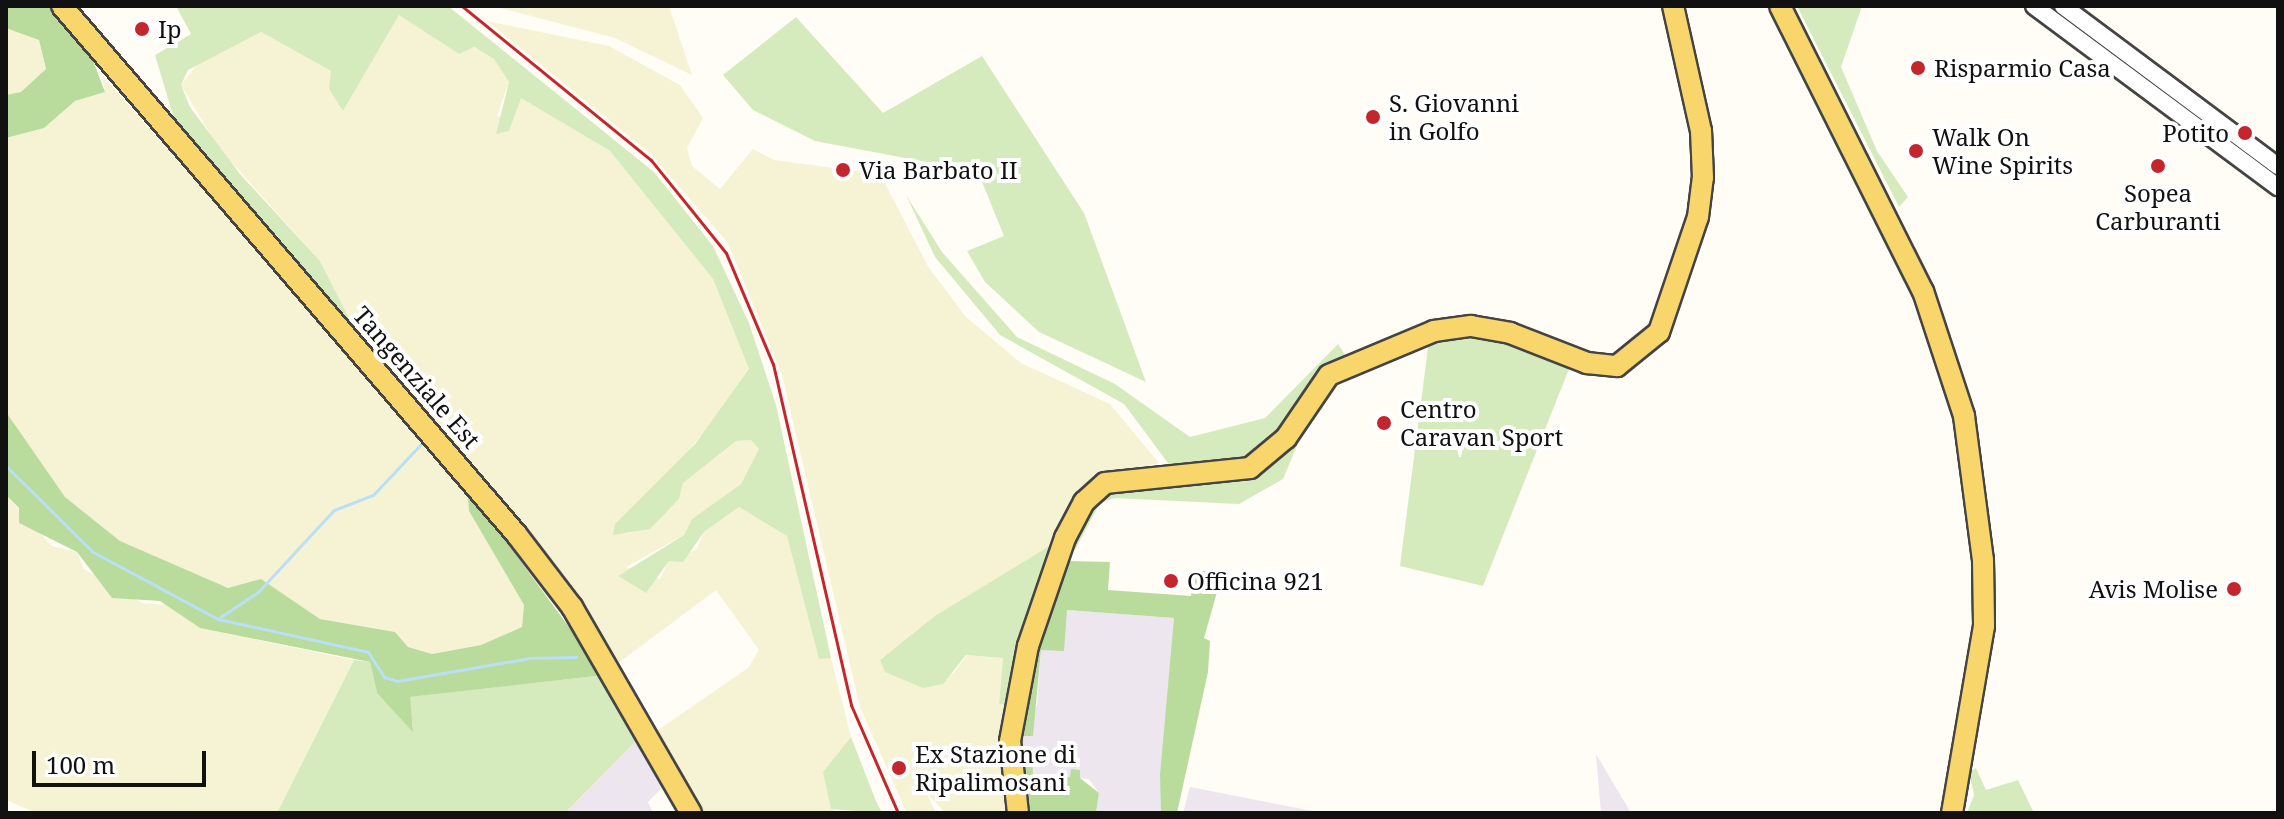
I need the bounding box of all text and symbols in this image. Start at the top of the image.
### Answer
place label: Ip [158,15,182,43]
marker: Ip [133,20,151,38]
place label: Risparmio Casa [1934,54,2111,82]
marker: Risparmio Casa [1909,59,1927,77]
place label: S. Giovanni in Golfo [1389,89,1519,145]
marker: S. Giovanni in Golfo [1364,108,1382,126]
place label: Potito [2162,119,2229,147]
place label: Walk On Wine Spirits [1932,123,2073,179]
marker: Potito [2236,124,2254,142]
marker: Walk On Wine Spirits [1907,142,1925,160]
place label: Via Barbato II [859,156,1018,184]
marker: Sopea Carburanti [2149,157,2167,175]
marker: Via Barbato II [834,161,852,179]
place label: Sopea Carburanti [2095,179,2221,235]
street label: Tangenziale Est [348,300,486,454]
place label: Centro Caravan Sport [1400,395,1563,451]
marker: Centro Caravan Sport [1375,414,1393,432]
place label: Officina 921 [1187,567,1324,595]
marker: Officina 921 [1162,572,1180,590]
place label: Avis Molise [2089,575,2218,603]
marker: Avis Molise [2225,580,2243,598]
scale bar [36,735,210,785]
place label: Ex Stazione di Ripalimosani [915,740,1076,796]
text: 100 m [46,748,115,781]
marker: Ex Stazione di Ripalimosani [890,759,908,777]

